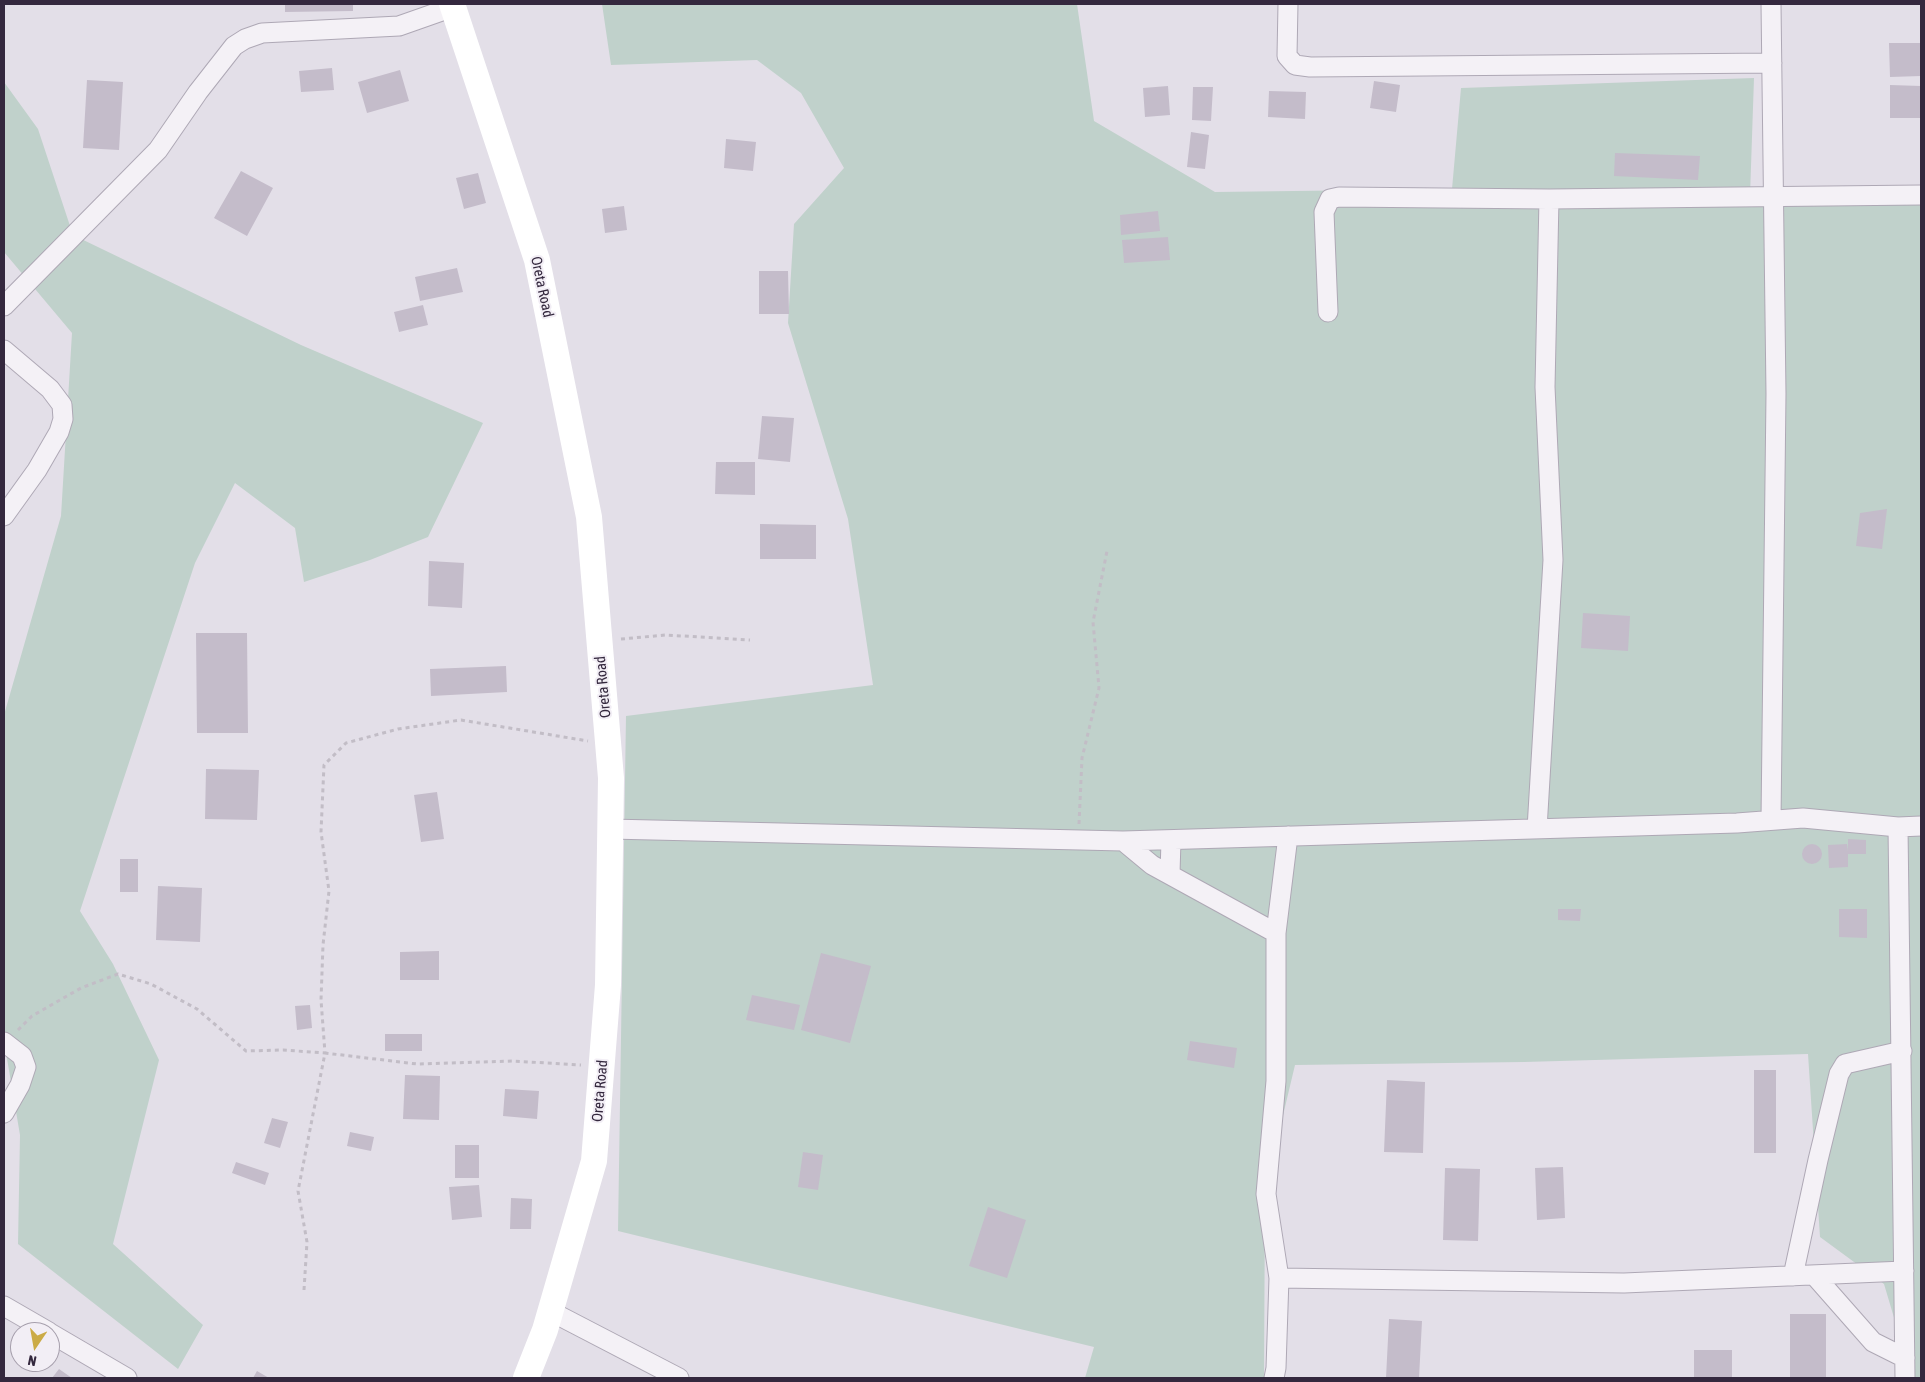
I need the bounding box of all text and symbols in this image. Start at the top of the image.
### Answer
street label: Oreta Road [527,255,557,319]
street label: Oreta Road [591,655,615,719]
street label: Oreta Road [588,1059,612,1123]
north arrow [10,1322,60,1372]
text: N [26,1352,38,1369]

